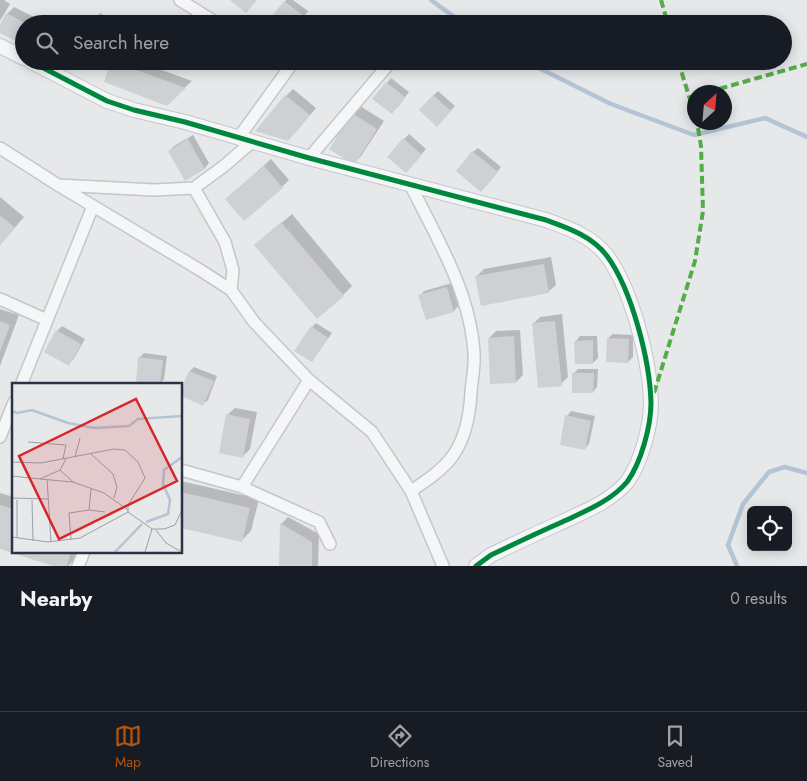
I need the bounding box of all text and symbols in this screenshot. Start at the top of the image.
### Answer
search box [15,15,792,70]
icon: search [33,29,61,57]
text: Search here [73,29,169,56]
north arrow [687,85,732,130]
inset map [12,383,182,554]
map controls [747,506,792,551]
button: locate [747,506,792,551]
text: Nearby [20,584,92,614]
text: 0 results [730,587,787,610]
tab: Map [114,722,142,772]
tab: Directions [370,722,429,772]
tab: Saved [657,722,693,772]

